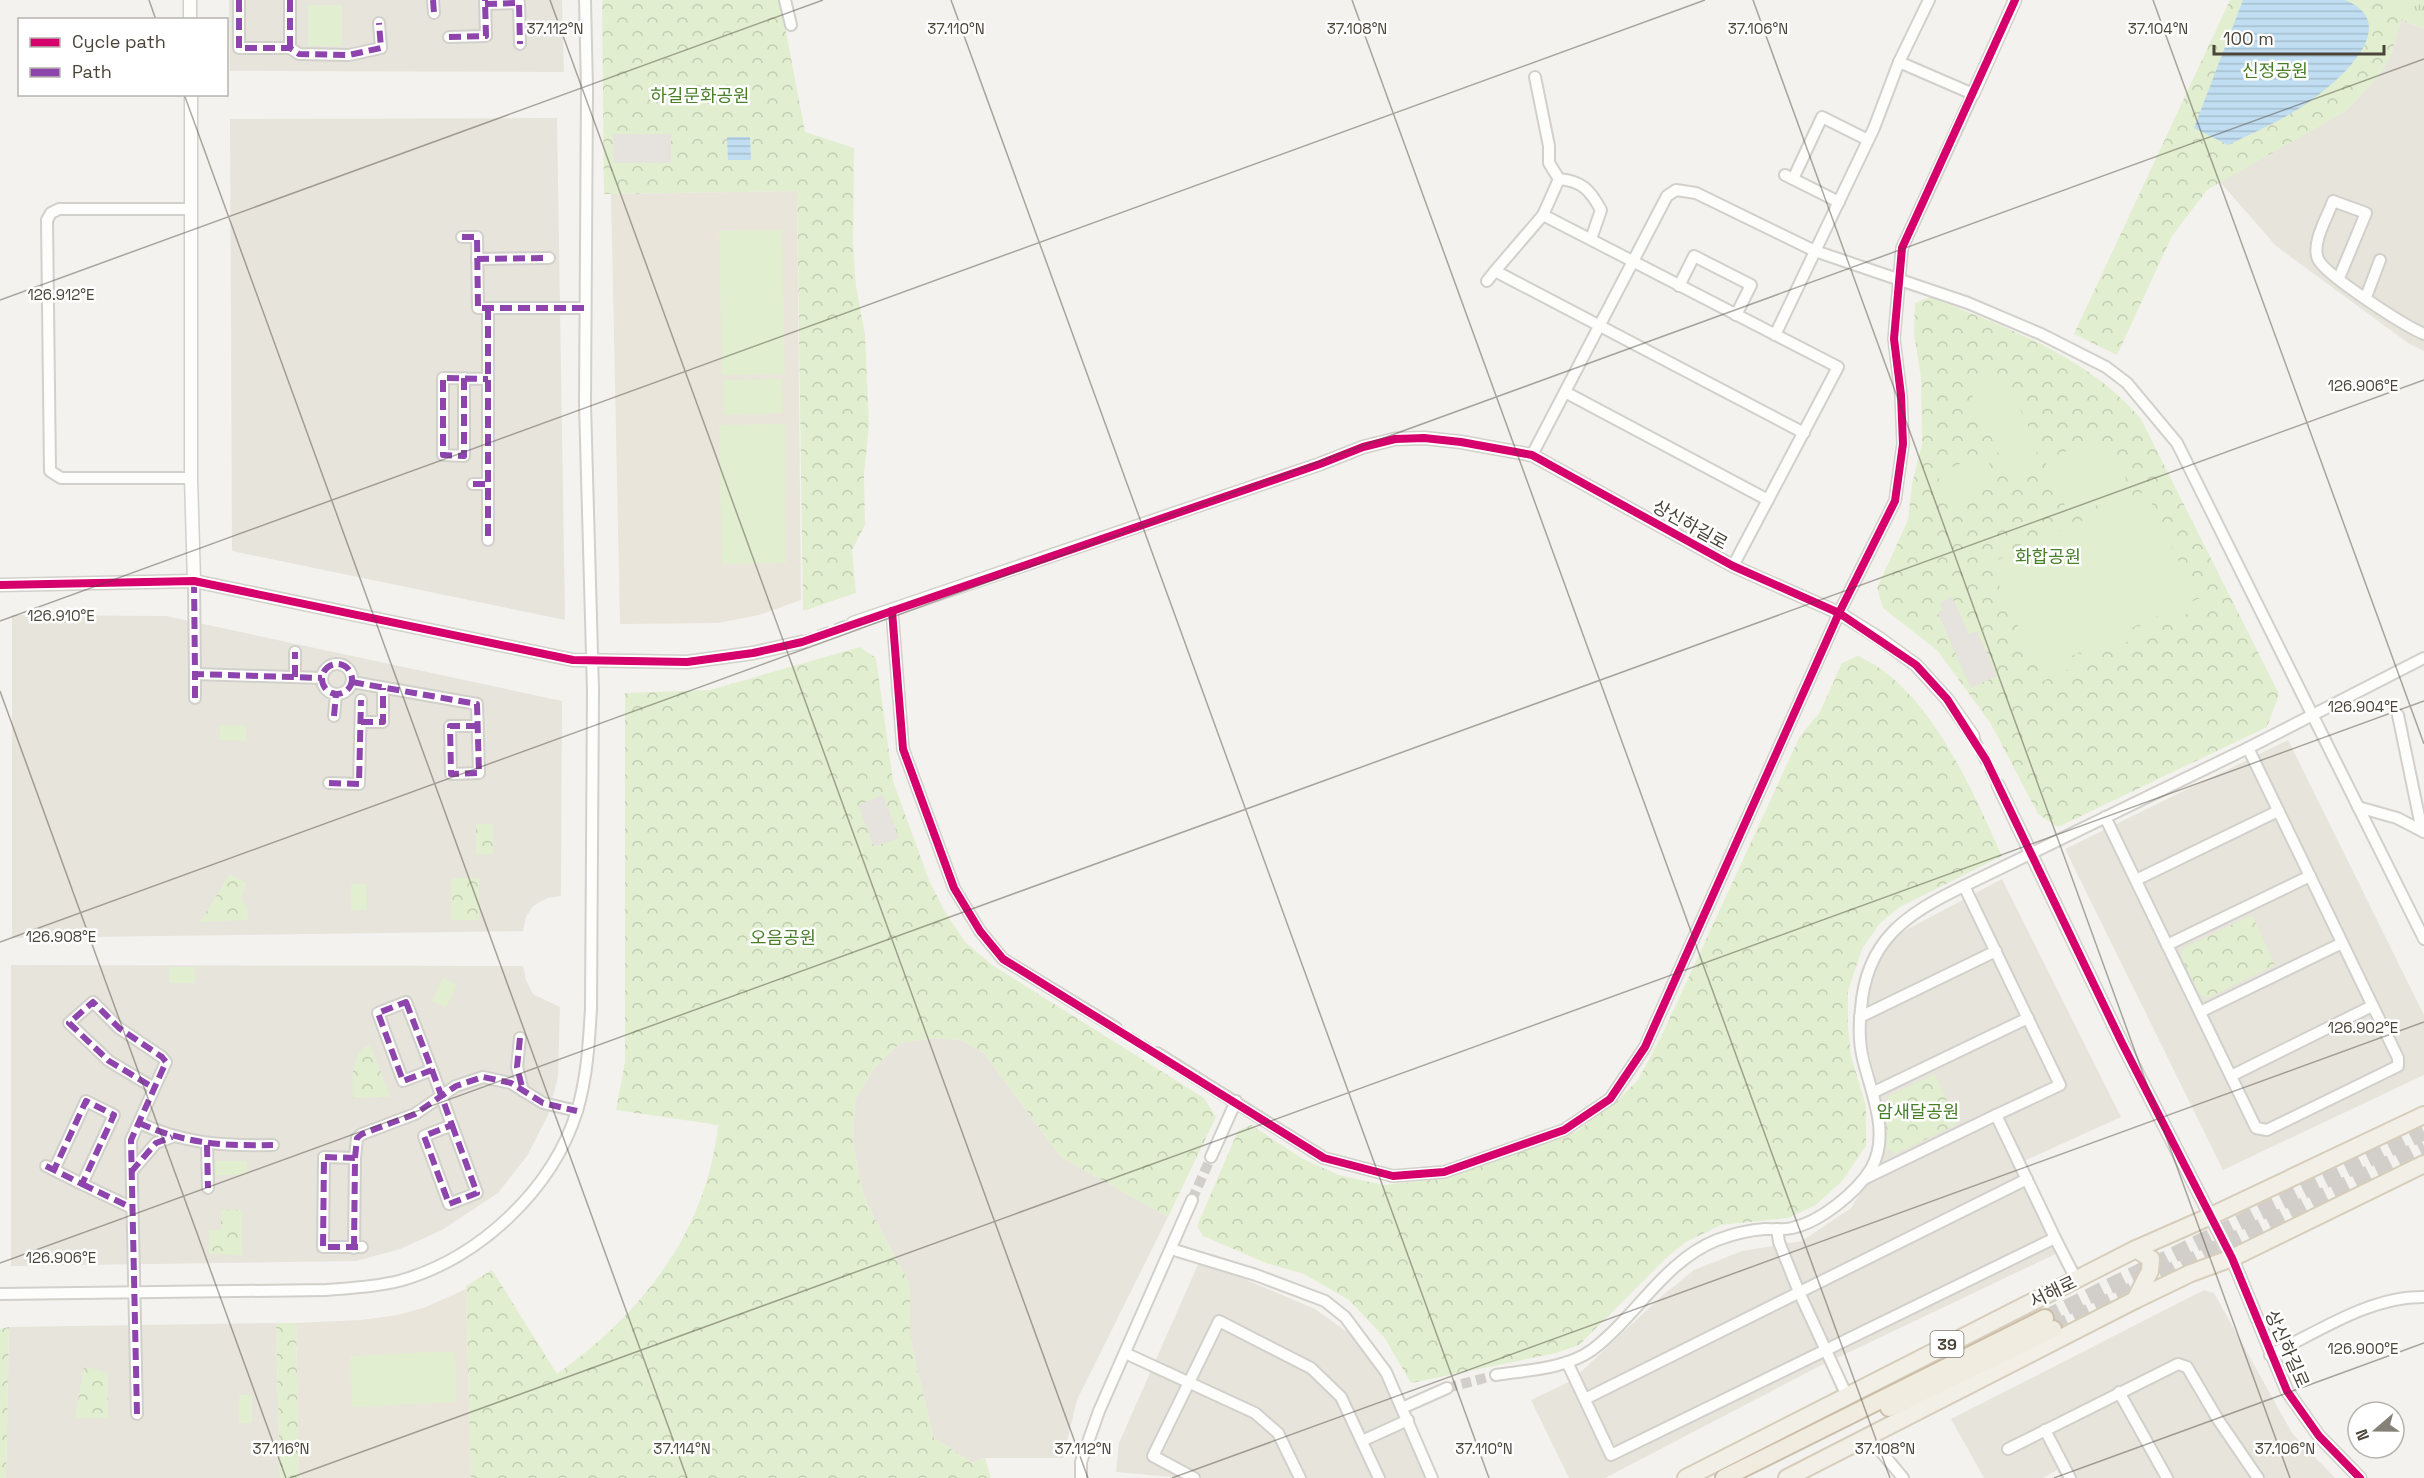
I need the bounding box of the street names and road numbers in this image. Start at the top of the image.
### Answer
street label: 상신하길로 [1648,494,1732,555]
street label: 서해로 [2025,1270,2080,1313]
street label: 상신하길로 [2260,1306,2315,1391]
road number: 39 [1930,1331,1964,1357]

